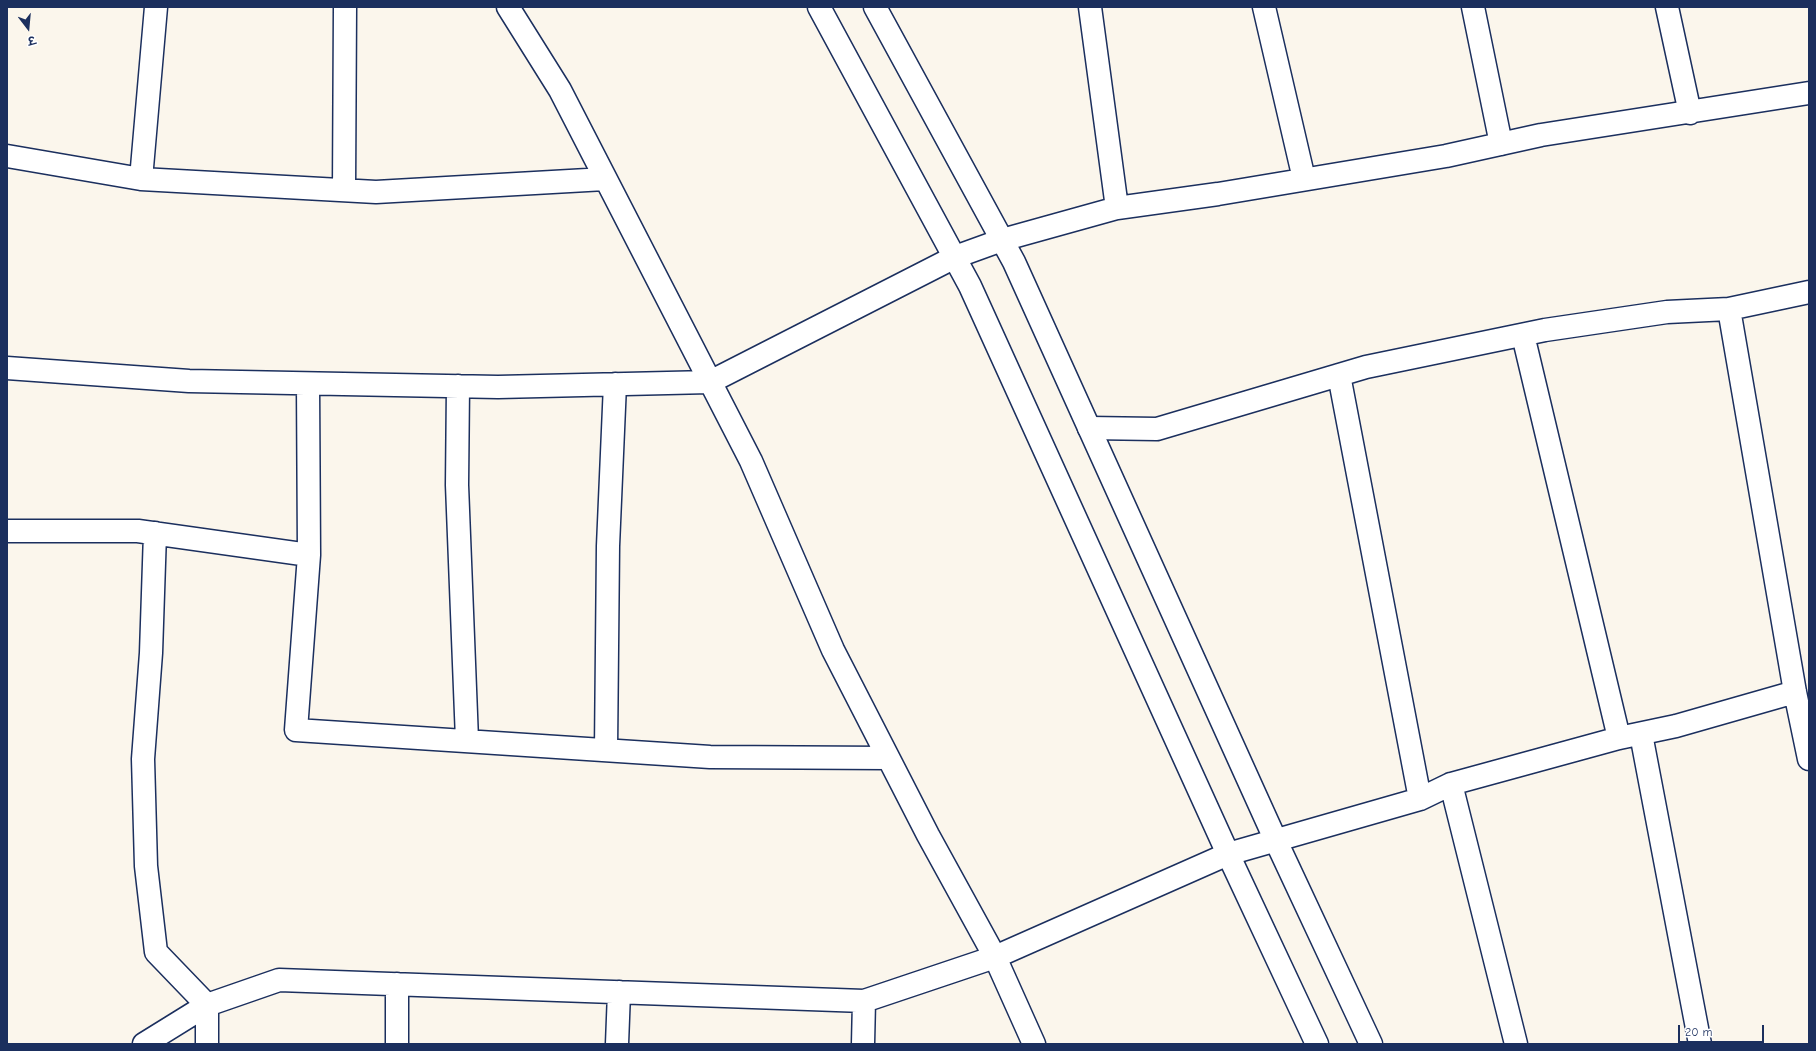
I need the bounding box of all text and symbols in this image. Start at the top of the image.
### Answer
north arrow [8,8,48,48]
text: उ [26,33,37,47]
scale bar [1680,1017,1766,1043]
text: 20 m [1685,1025,1713,1039]

